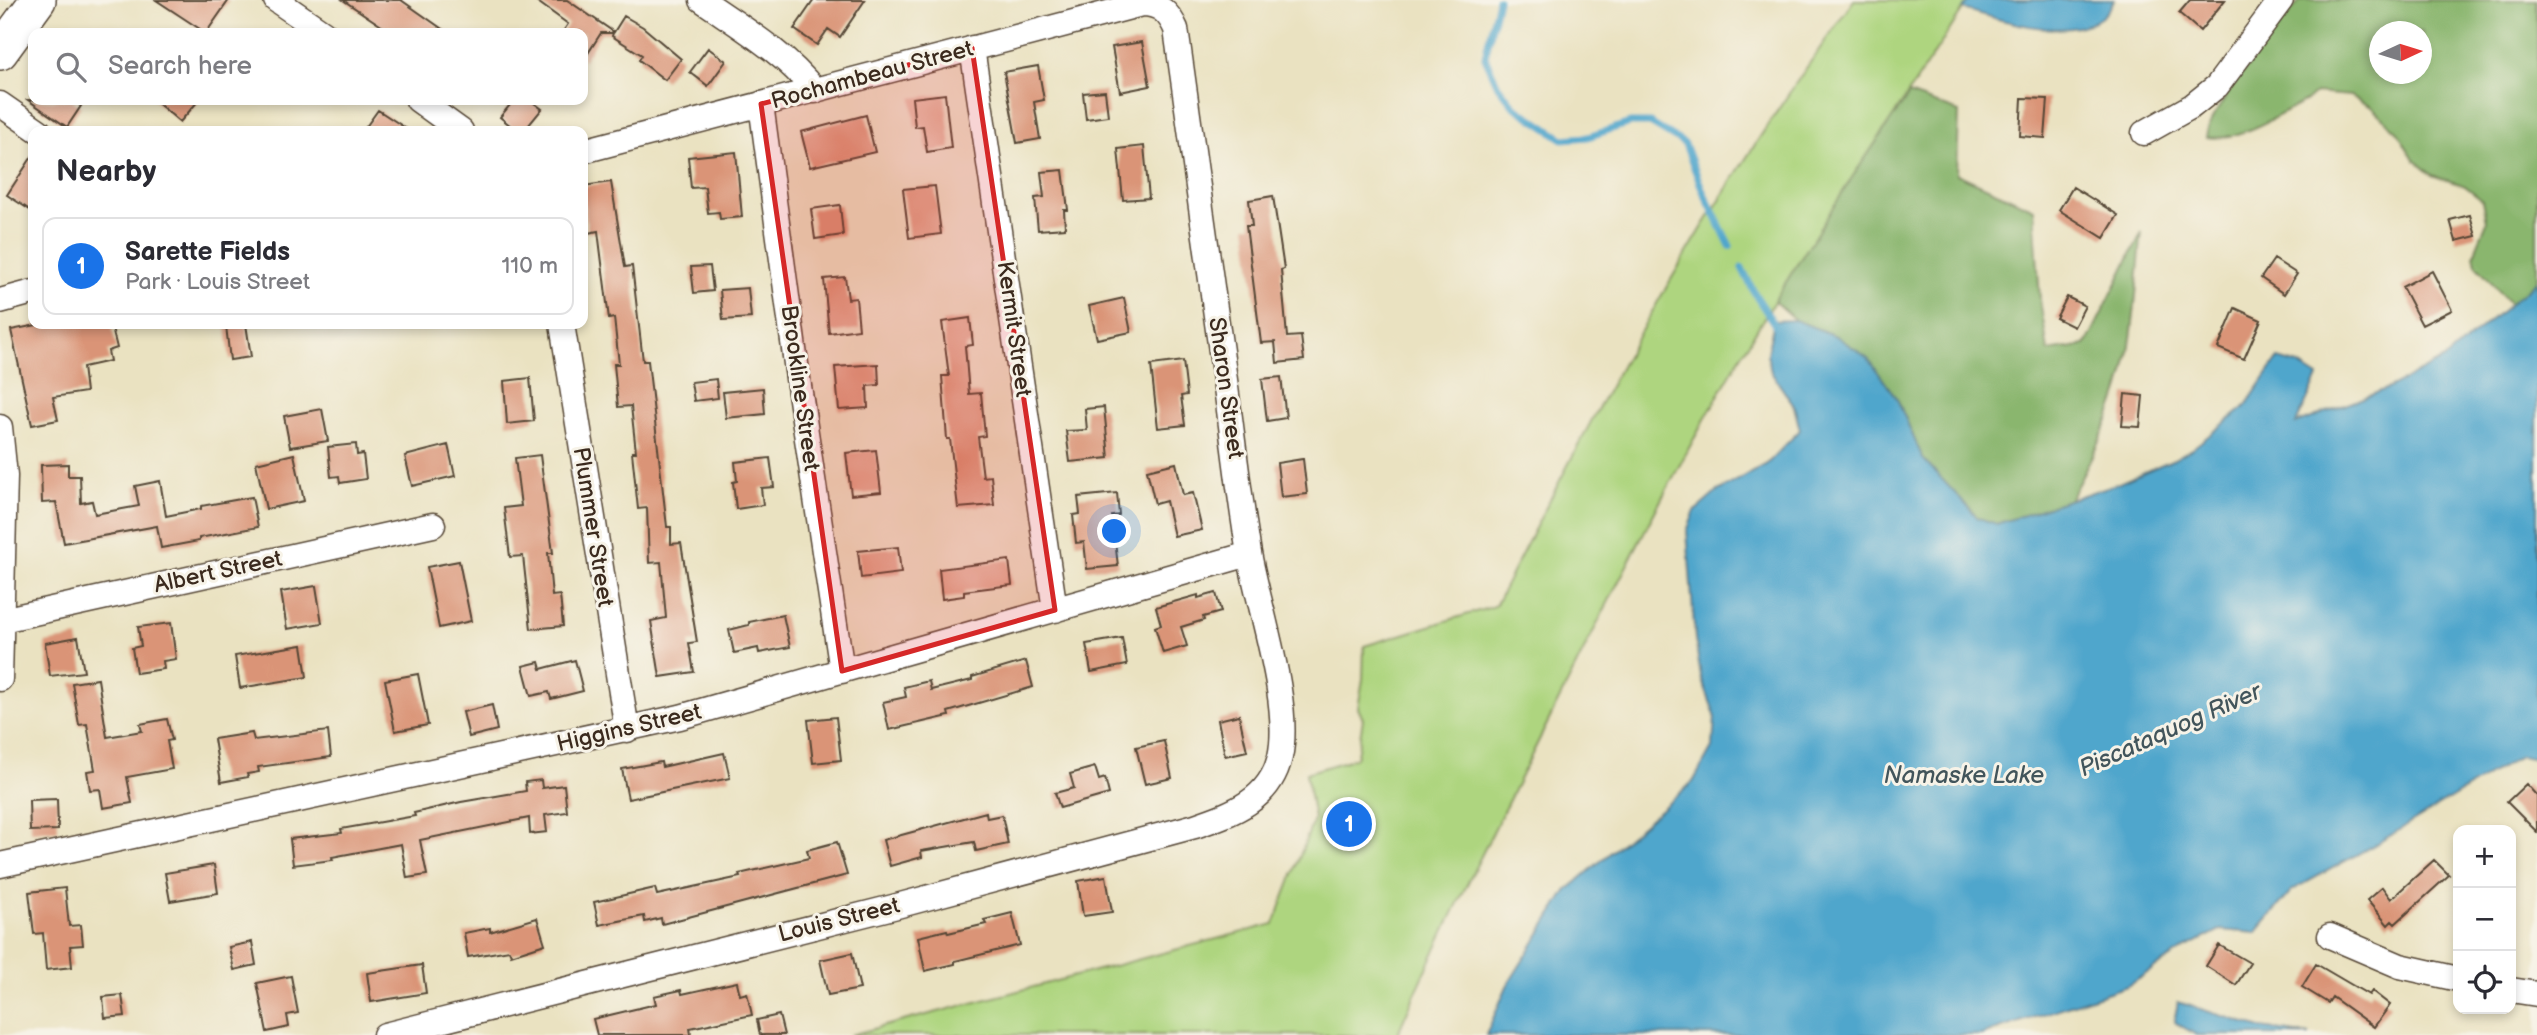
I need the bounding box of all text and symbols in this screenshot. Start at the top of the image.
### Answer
north arrow [2369,21,2432,84]
search box [28,28,588,105]
street label: Rochambeau Street [768,35,976,115]
icon: search [52,48,90,86]
text: Search here [108,51,252,82]
text: Nearby [56,154,156,190]
text: Sarette Fields [125,237,290,268]
text: 1 [76,252,86,280]
text: 110 m [501,252,558,280]
street label: Kermit Street [991,259,1037,399]
text: Park · Louis Street [125,268,310,296]
street label: Brookline Street [775,303,825,473]
street label: Sharon Street [1202,316,1250,460]
street label: Plummer Street [567,445,619,609]
your location [1097,514,1131,548]
street label: Albert Street [151,545,285,599]
water label: Piscataquog River [2074,676,2268,783]
street label: Higgins Street [554,698,704,758]
water label: Namaske Lake [1884,761,2044,790]
pin: 1 [1326,798,1372,850]
map controls [2453,825,2516,1014]
button: + [2453,825,2516,888]
button: − [2453,888,2516,951]
street label: Louis Street [776,891,902,949]
button: locate [2453,951,2516,1014]

